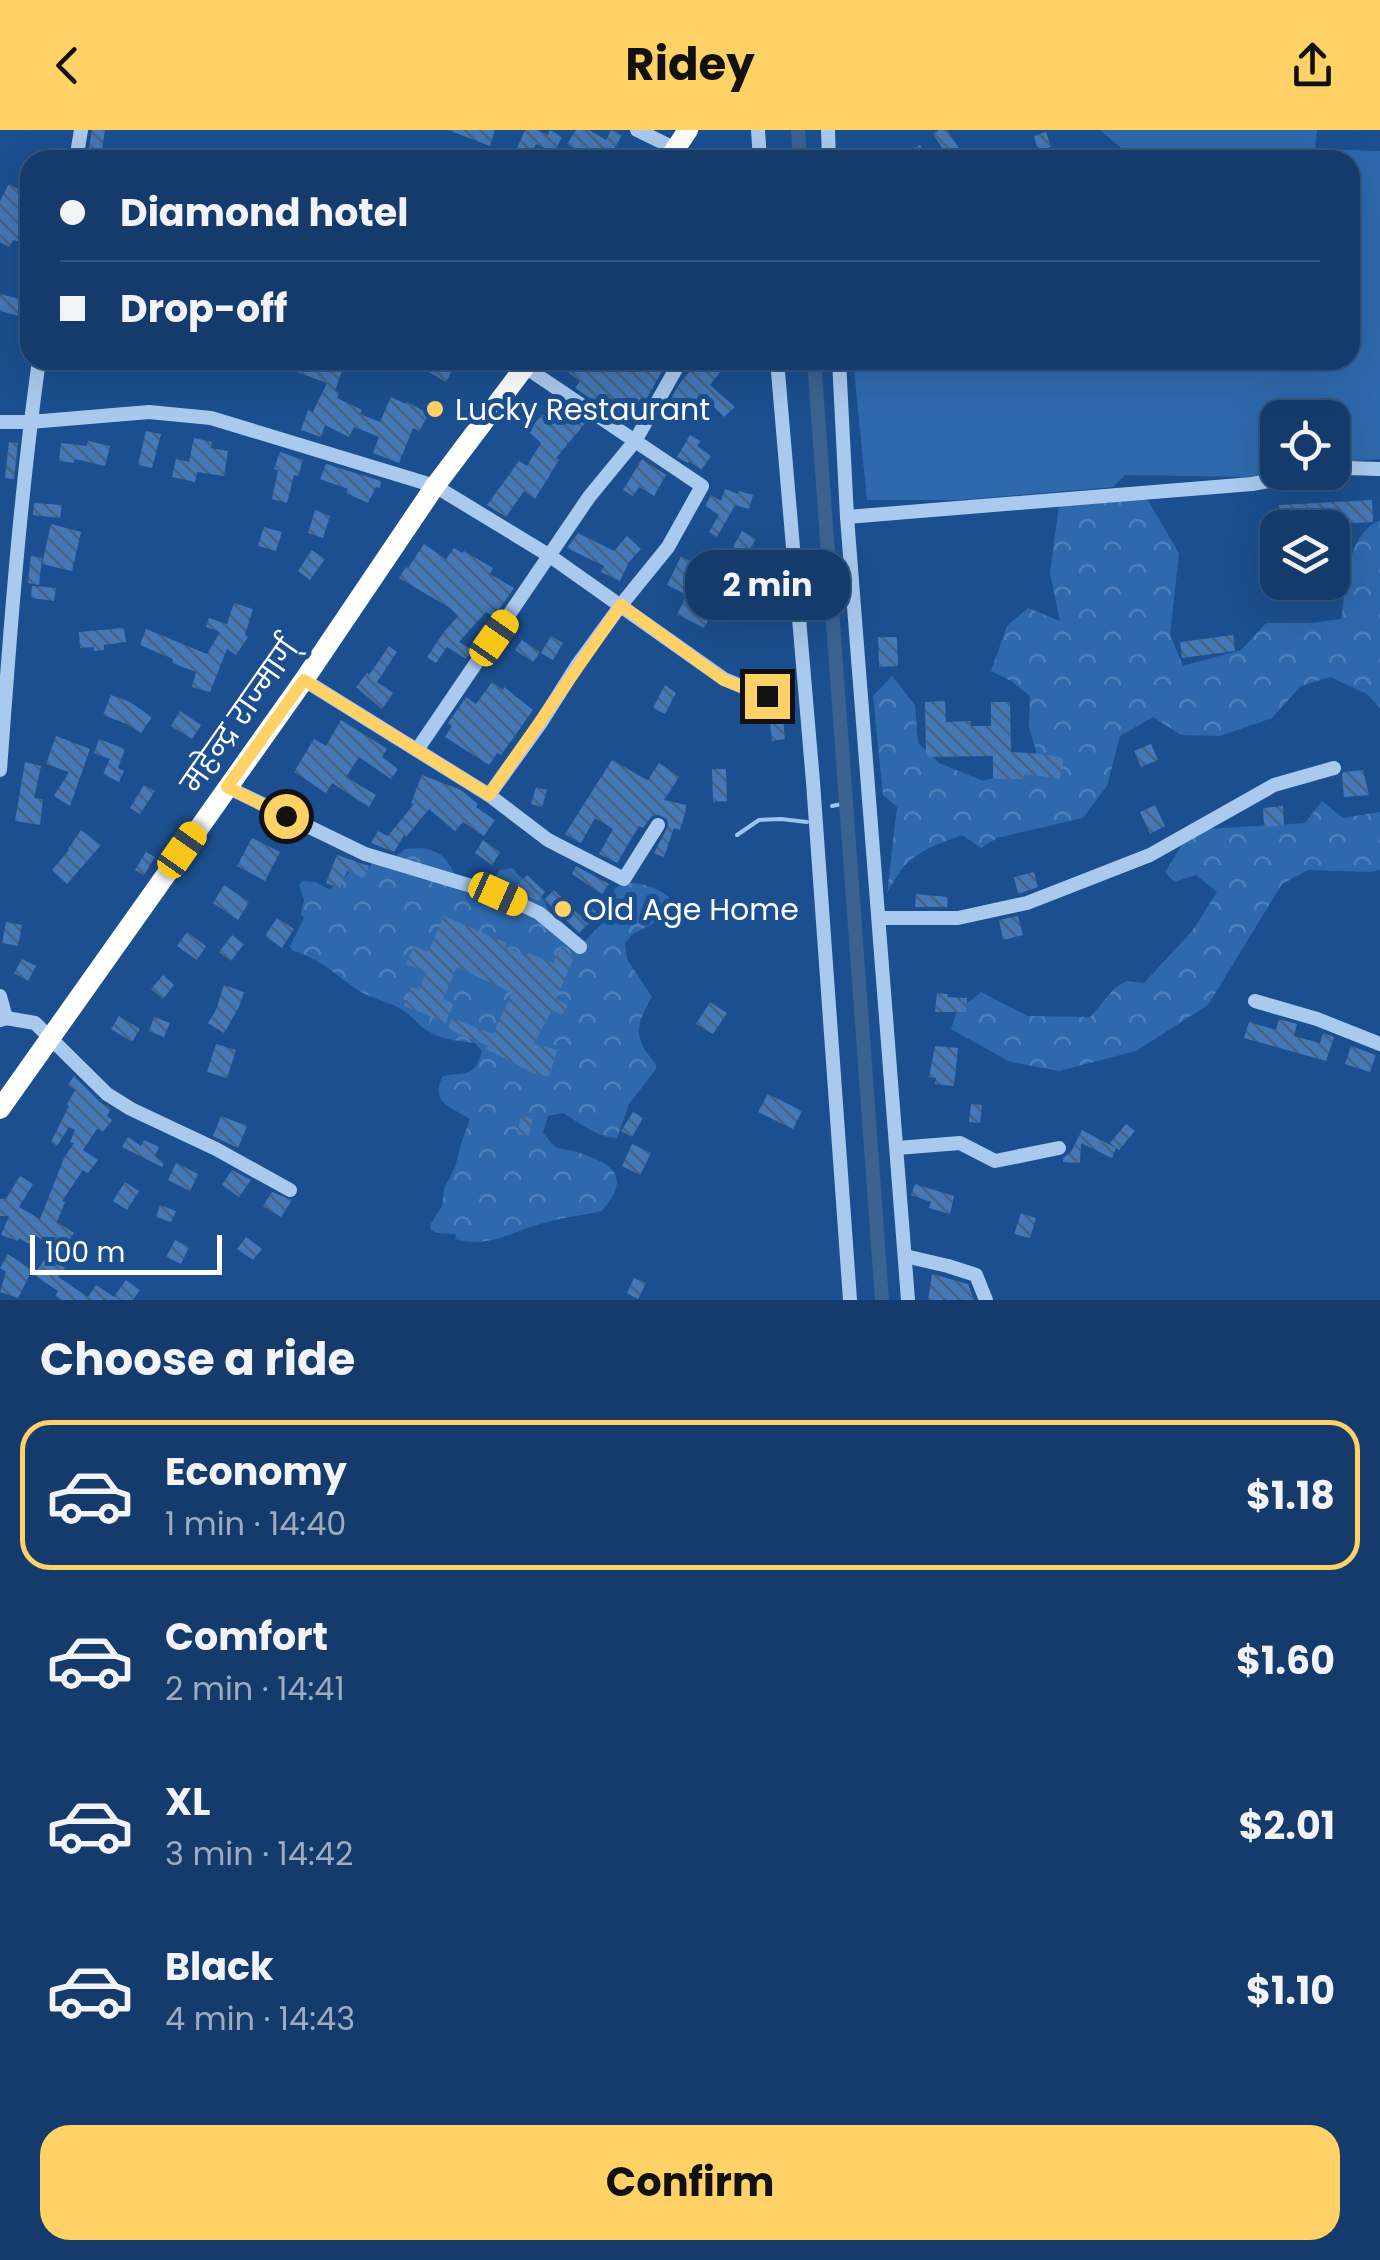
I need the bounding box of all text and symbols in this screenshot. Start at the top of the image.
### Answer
text: Ridey [625,33,755,96]
icon: back [40,38,95,93]
icon: share [1285,38,1340,93]
text: Diamond hotel [120,186,408,239]
text: Drop-off [120,282,288,335]
place label: Lucky Restaurant [455,388,710,431]
marker: Lucky Restaurant [424,398,446,420]
map controls [1260,400,1350,600]
button: locate [1260,400,1350,490]
button: layers [1260,510,1350,600]
callout: 2 min [684,551,850,621]
text: 2 min [723,562,812,607]
car [465,605,523,671]
street label: महेन्द्र राज्मार्ग् [171,626,312,802]
route end [745,674,790,719]
route start [264,794,309,839]
car [153,817,211,883]
car [464,868,532,920]
place label: Old Age Home [583,888,799,931]
marker: Old Age Home [552,898,574,920]
scale bar [30,1230,222,1274]
text: 100 m [45,1233,125,1272]
text: Choose a ride [40,1328,355,1391]
text: Economy [165,1445,347,1498]
icon: car [45,1450,135,1540]
text: $1.18 [1246,1469,1335,1522]
text: 1 min · 14:40 [165,1501,346,1546]
text: Comfort [165,1610,328,1663]
icon: car [45,1615,135,1705]
text: $1.60 [1236,1634,1335,1687]
text: 2 min · 14:41 [165,1666,345,1711]
text: XL [165,1775,210,1828]
icon: car [45,1780,135,1870]
text: $2.01 [1239,1799,1335,1852]
text: 3 min · 14:42 [165,1831,353,1876]
text: Black [165,1940,274,1993]
icon: car [45,1945,135,2035]
text: $1.10 [1246,1964,1335,2017]
text: 4 min · 14:43 [165,1996,355,2041]
button: Confirm [40,2125,1340,2240]

